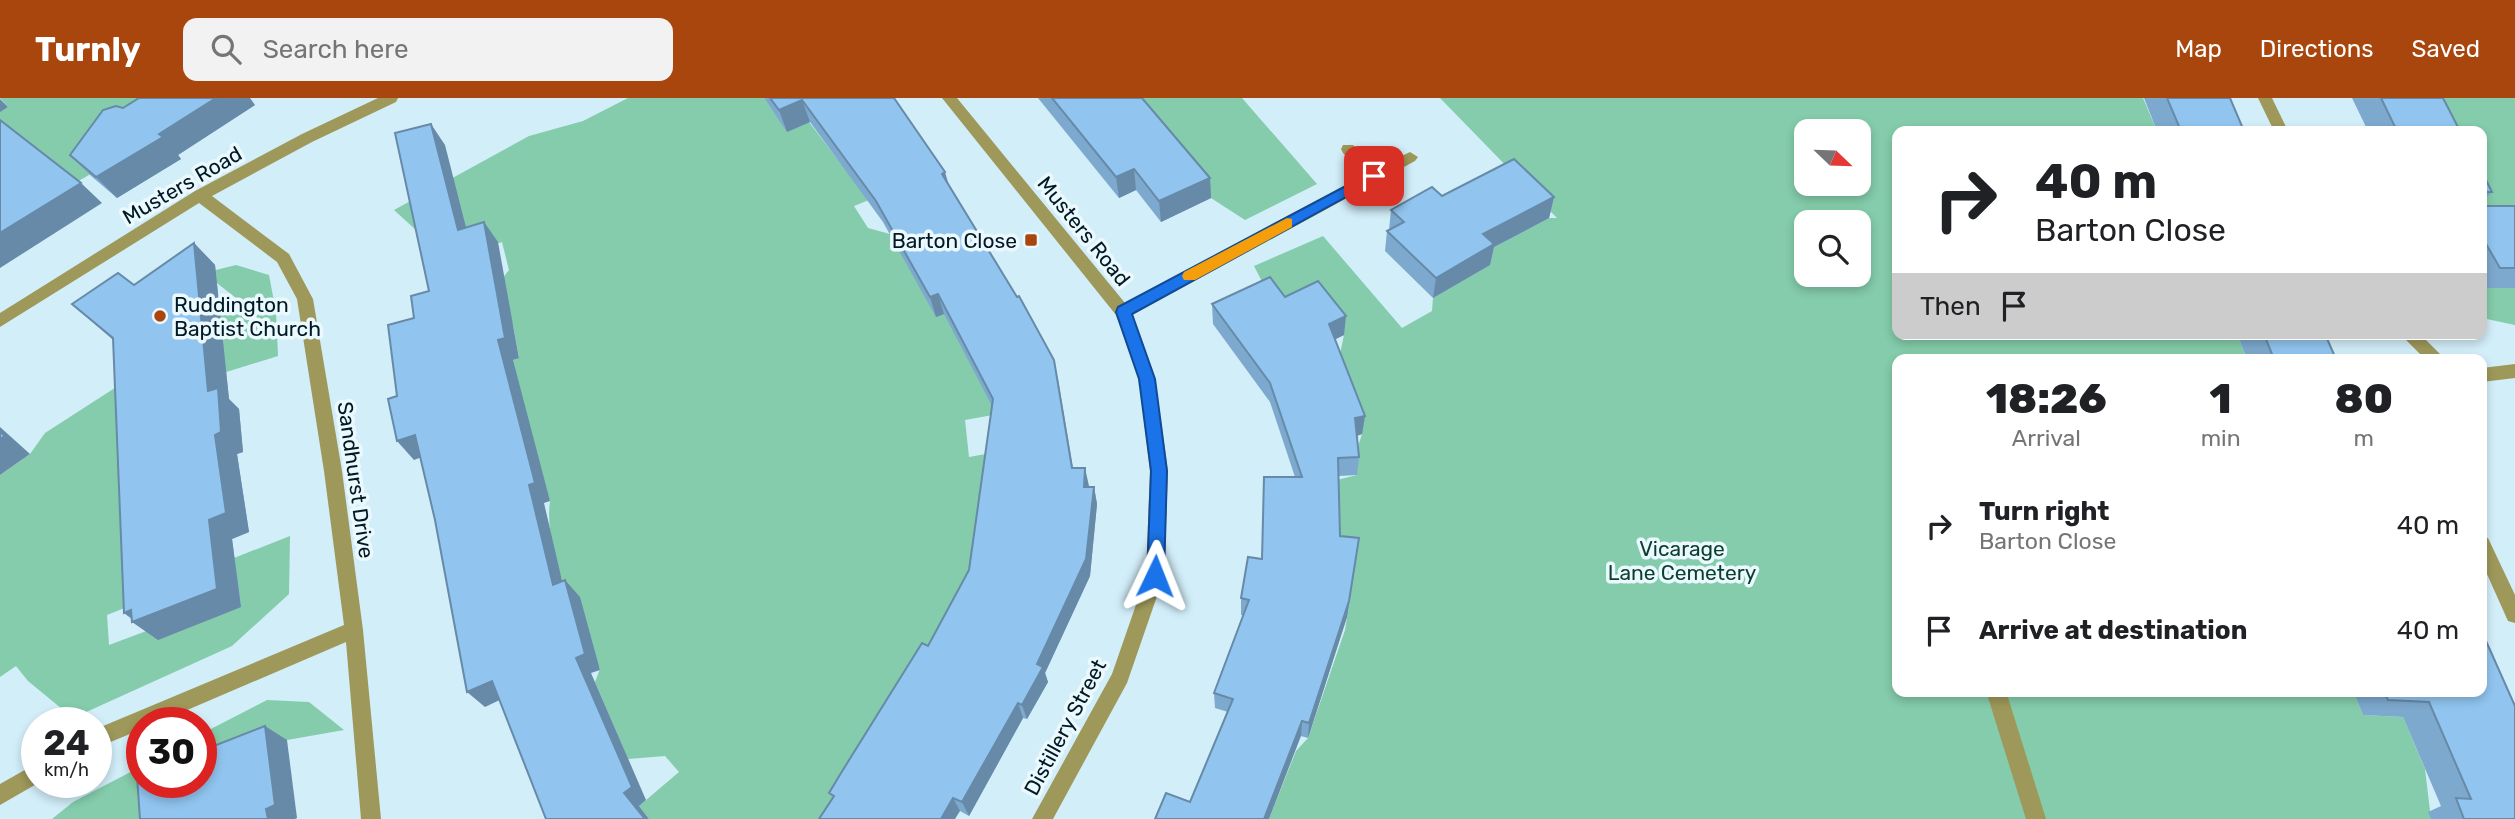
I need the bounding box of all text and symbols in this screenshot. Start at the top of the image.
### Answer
search box [183,18,673,81]
text: Turnly [35,30,141,69]
icon: search [207,30,245,68]
text: Search here [263,34,409,65]
text: Map [2175,35,2222,63]
text: Directions [2260,35,2373,63]
text: Saved [2411,35,2480,63]
north arrow [1794,119,1871,196]
map controls [1794,119,1871,287]
street label: Musters Road [118,141,246,229]
pin [1344,146,1404,206]
text: 40 m [2035,152,2157,210]
icon: right [1920,154,2011,245]
icon: arrive [1355,157,1393,195]
street label: Musters Road [1032,171,1136,291]
button: search [1794,210,1871,287]
text: Barton Close [2035,211,2226,249]
place label: Barton Close [892,228,1017,253]
marker: Barton Close [1023,232,1039,248]
icon: arrive [1995,287,2033,325]
text: Then [1920,291,1981,322]
place label: Ruddington Baptist Church [174,292,321,341]
marker: Ruddington Baptist Church [152,308,168,324]
text: 18:26 [1986,374,2107,424]
text: 1 [2210,374,2232,424]
text: 80 [2335,374,2393,424]
street label: Sandhurst Drive [333,400,379,560]
text: Arrival [2012,424,2081,452]
text: min [2201,424,2241,452]
text: m [2354,424,2374,452]
text: Turn right [1979,496,2109,527]
icon: right [1920,507,1958,545]
text: 40 m [2397,510,2459,541]
text: Barton Close [1979,527,2116,555]
park label: Vicarage Lane Cemetery [1608,536,1757,585]
position arrow [1118,539,1192,613]
icon: arrive [1920,612,1958,650]
text: Arrive at destination [1979,615,2247,646]
text: 40 m [2397,615,2459,646]
street label: Distillery Street [1019,655,1111,799]
speed limit sign: 30 [126,707,217,798]
text: 24 [43,722,90,764]
text: km/h [44,759,89,781]

